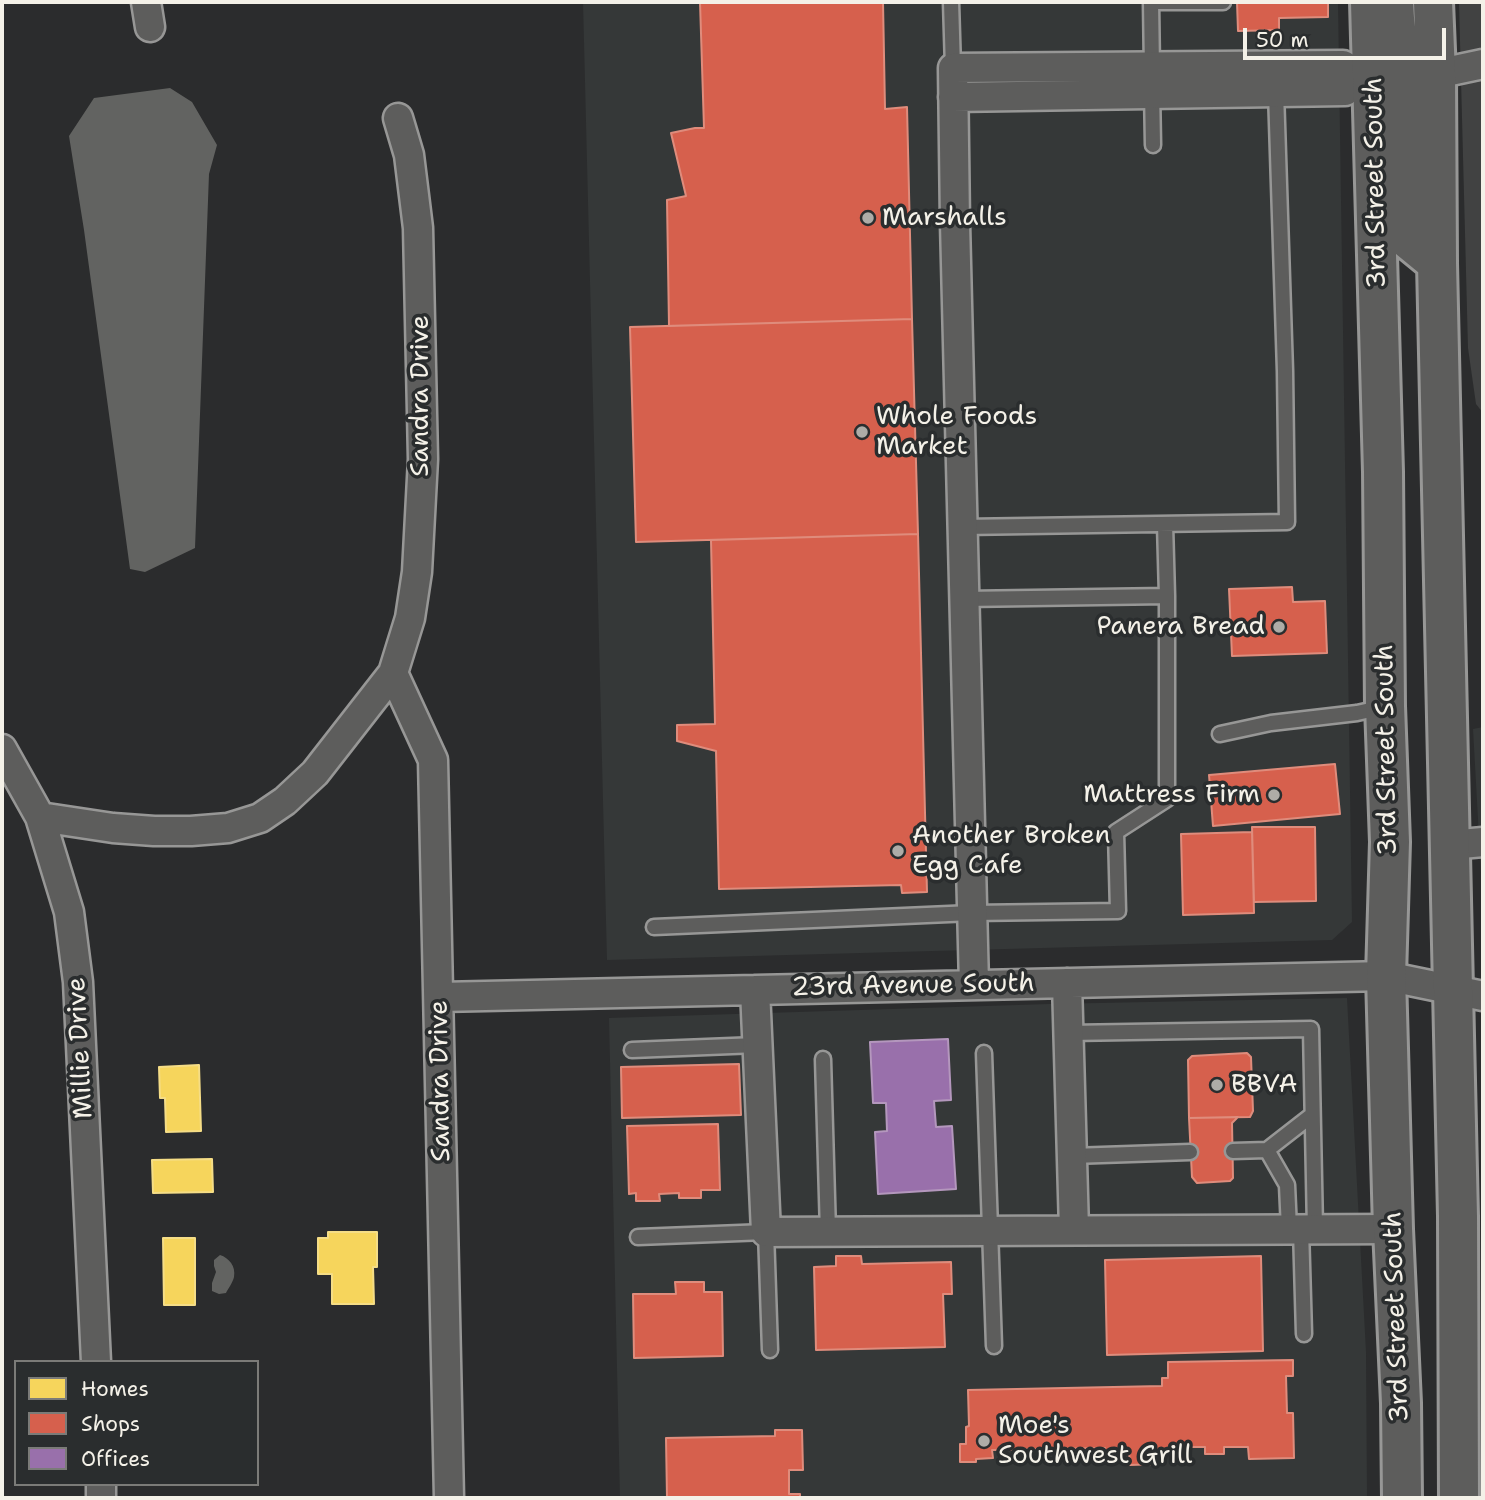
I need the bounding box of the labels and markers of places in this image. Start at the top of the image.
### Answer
place label: Marshalls [882,202,1007,234]
marker: Marshalls [860,210,876,226]
place label: Whole Foods Market [876,401,1037,462]
marker: Whole Foods Market [854,424,870,440]
place label: Panera Bread [1097,611,1265,643]
marker: Panera Bread [1271,619,1287,635]
place label: Mattress Firm [1083,779,1260,811]
marker: Mattress Firm [1266,787,1282,803]
place label: Another Broken Egg Cafe [912,820,1110,882]
marker: Another Broken Egg Cafe [890,843,906,859]
place label: BBVA [1231,1069,1297,1101]
marker: BBVA [1209,1077,1225,1093]
place label: Moe's Southwest Grill [998,1410,1192,1472]
marker: Moe's Southwest Grill [976,1433,992,1449]

